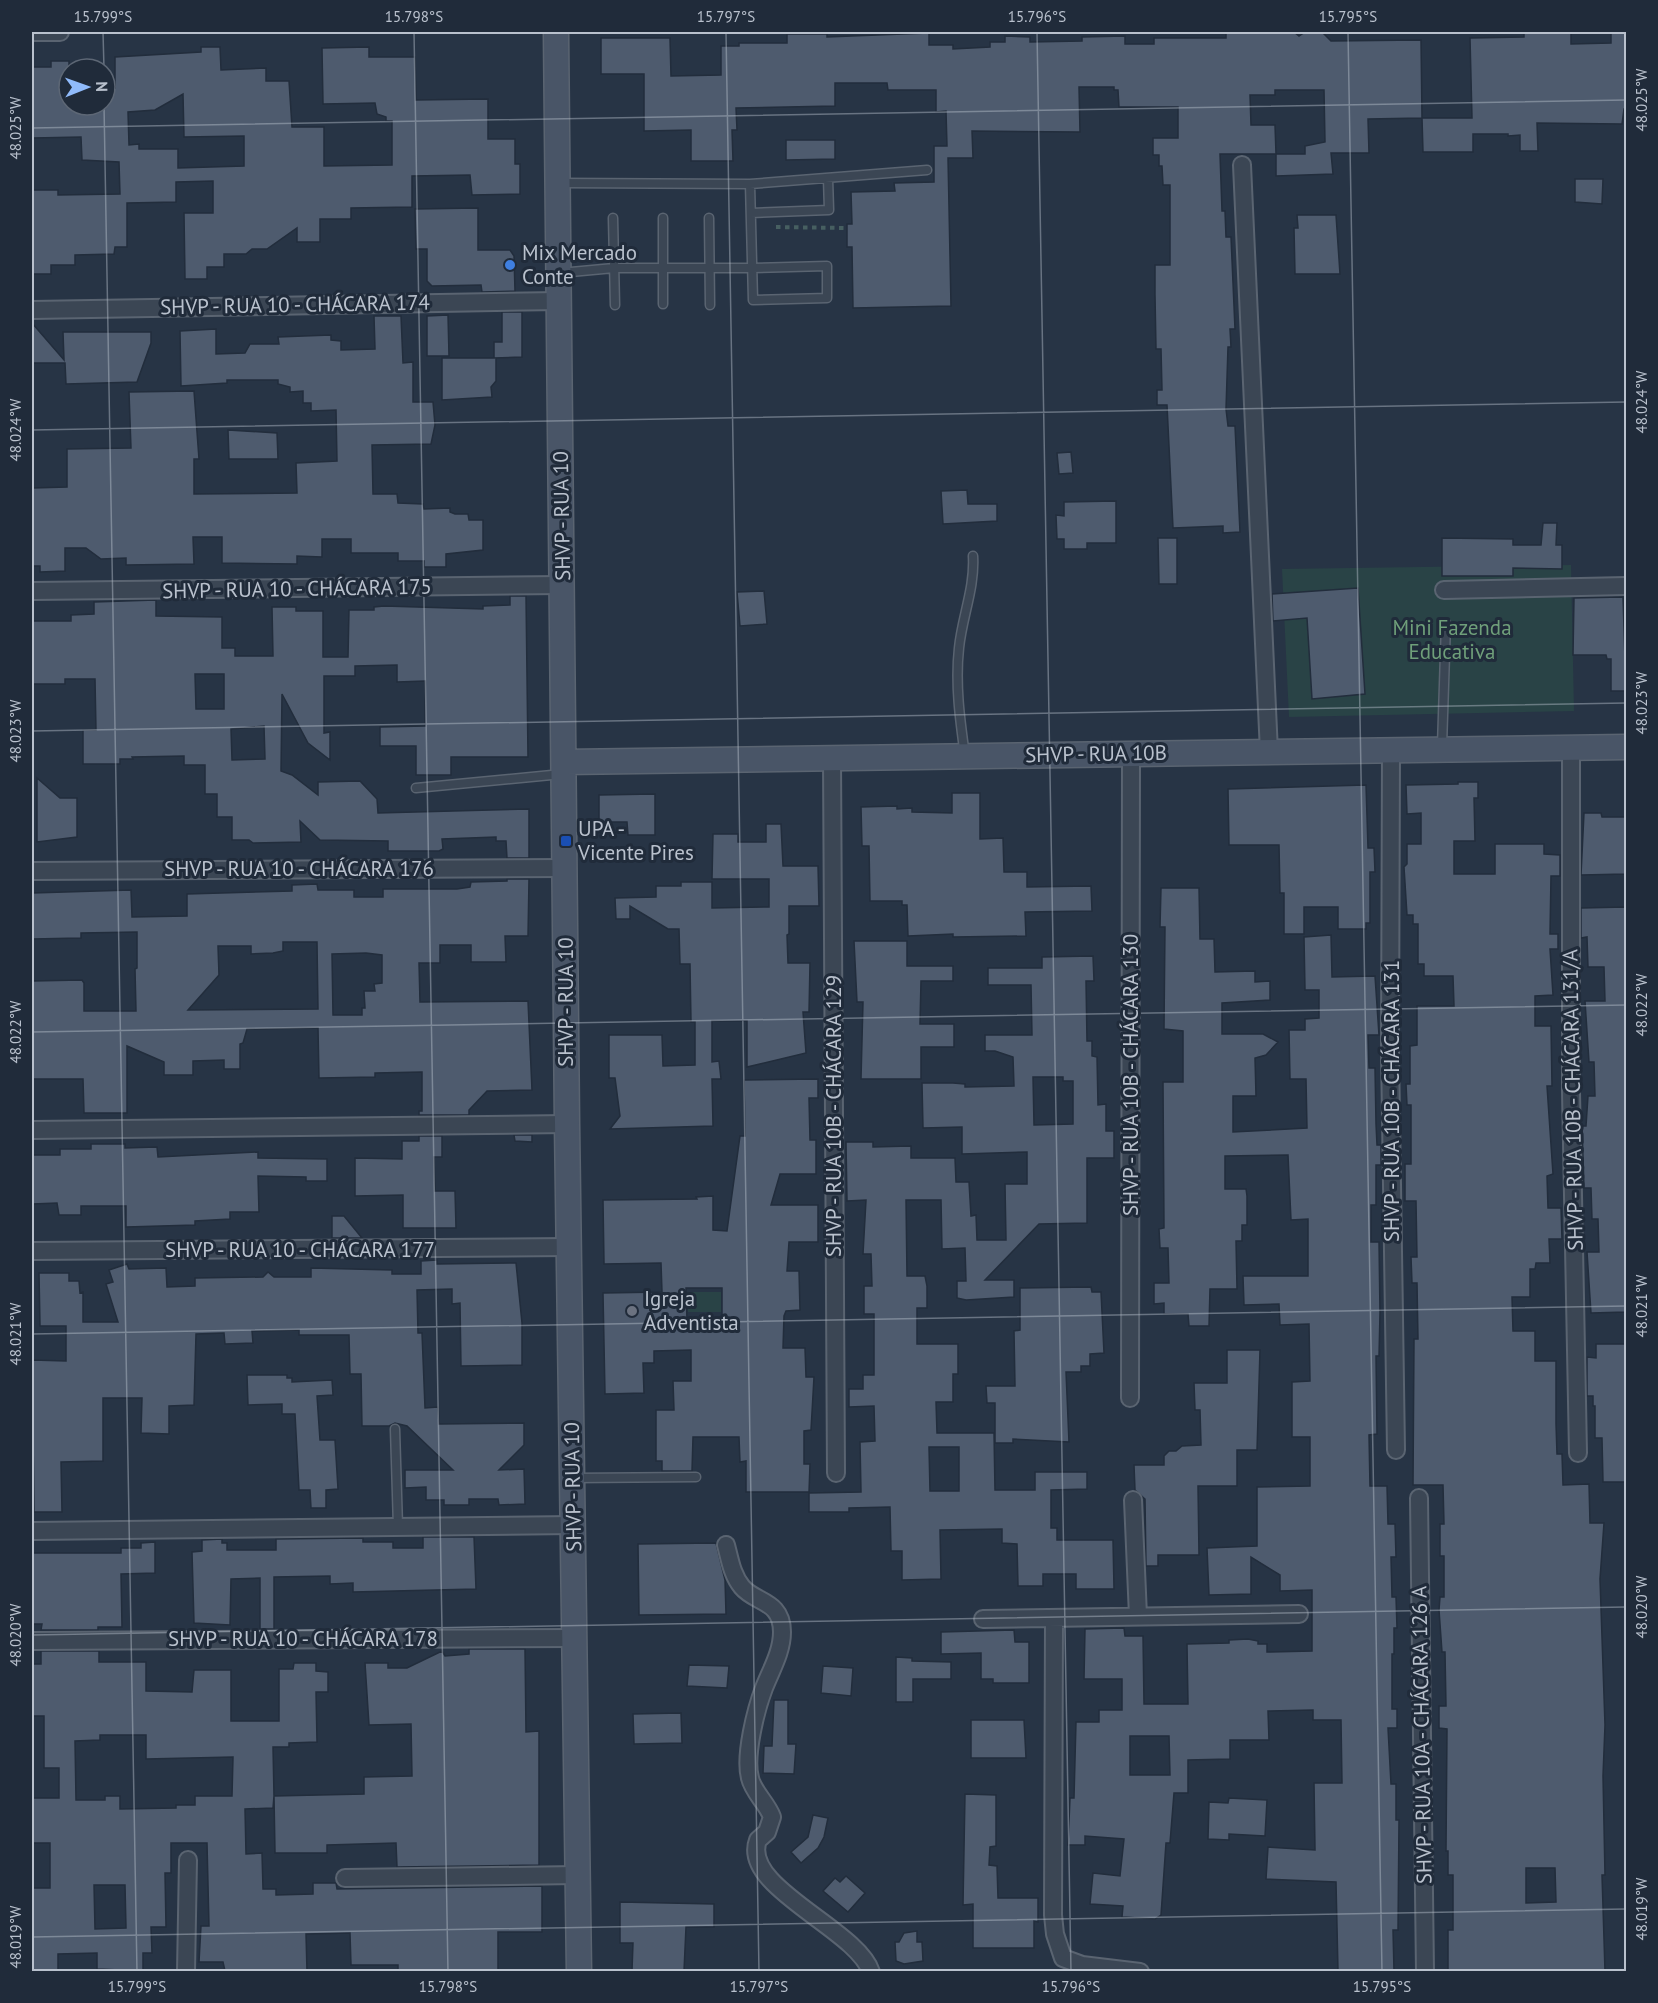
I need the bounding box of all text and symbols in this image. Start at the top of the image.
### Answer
text: 15.799°S [74,7,132,26]
text: 15.798°S [385,7,443,26]
text: 15.797°S [697,7,755,26]
text: 15.796°S [1008,7,1066,26]
text: 15.795°S [1319,7,1377,26]
north arrow [57,57,117,117]
text: 48.025°W [1632,68,1651,131]
text: N [92,81,112,92]
text: 48.025°W [6,96,25,159]
place label: Mix Mercado Conte [522,239,637,290]
marker: Mix Mercado Conte [503,258,517,272]
street label: SHVP - RUA 10 - CHÁCARA 174 [160,289,430,320]
text: 48.024°W [1632,370,1651,433]
text: 48.024°W [6,398,25,461]
street label: SHVP - RUA 10 [547,451,576,581]
street label: SHVP - RUA 10 - CHÁCARA 175 [162,573,432,604]
park label: Mini Fazenda Educativa [1392,614,1512,665]
text: 48.023°W [1632,671,1651,734]
text: 48.023°W [6,699,25,762]
street label: SHVP - RUA 10B [1025,739,1167,768]
place label: UPA - Vicente Pires [577,815,694,866]
marker: UPA - Vicente Pires [559,834,573,848]
street label: SHVP - RUA 10 - CHÁCARA 176 [164,855,434,882]
street label: SHVP - RUA 10B - CHÁCARA 130 [1117,934,1144,1216]
street label: SHVP - RUA 10 [552,937,579,1067]
street label: SHVP - RUA 10B - CHÁCARA 131/A [1556,948,1589,1251]
street label: SHVP - RUA 10B - CHÁCARA 131 [1378,960,1405,1242]
text: 48.022°W [1632,973,1651,1036]
street label: SHVP - RUA 10B - CHÁCARA 129 [820,975,847,1257]
text: 48.022°W [6,1000,25,1063]
street label: SHVP - RUA 10 - CHÁCARA 177 [165,1236,435,1263]
text: 48.021°W [1632,1274,1651,1337]
place label: Igreja Adventista [644,1285,739,1336]
text: 48.021°W [6,1302,25,1365]
marker: Igreja Adventista [625,1304,639,1318]
street label: SHVP - RUA 10 [558,1422,587,1552]
text: 48.020°W [1632,1575,1651,1638]
street label: SHVP - RUA 10A - CHÁCARA 126 A [1405,1585,1438,1884]
text: 48.020°W [6,1603,25,1666]
street label: SHVP - RUA 10 - CHÁCARA 178 [168,1625,438,1652]
text: 48.019°W [1632,1877,1651,1940]
text: 48.019°W [6,1905,25,1968]
text: 15.799°S [108,1977,166,1996]
text: 15.798°S [419,1977,477,1996]
text: 15.797°S [730,1977,788,1996]
text: 15.796°S [1042,1977,1100,1996]
text: 15.795°S [1353,1977,1411,1996]

